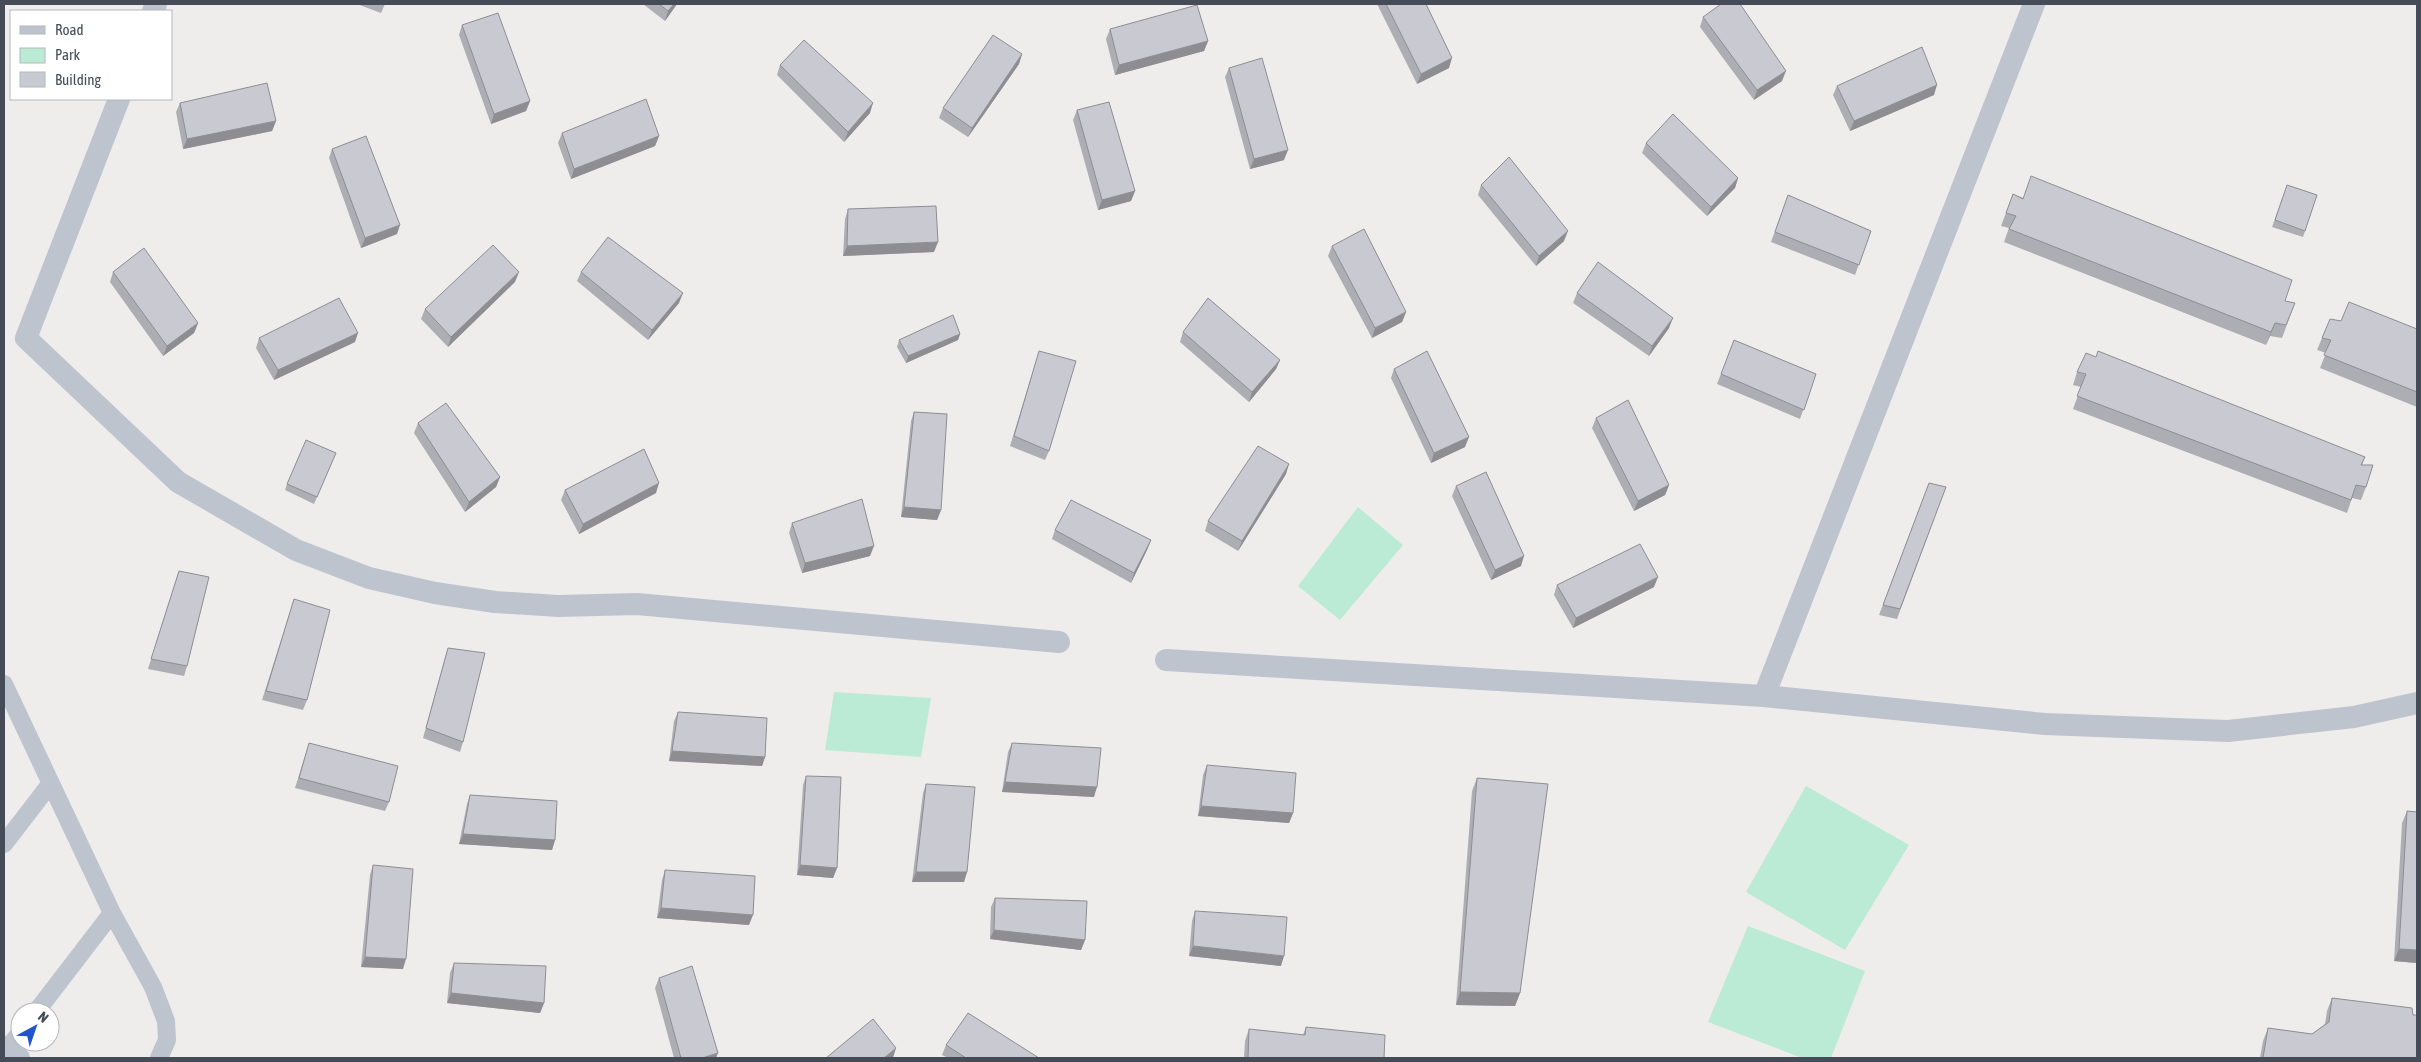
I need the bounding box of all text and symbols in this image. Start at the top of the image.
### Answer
legend [10,10,172,100]
text: Road [55,21,84,38]
text: Park [55,46,80,63]
text: Building [55,71,101,88]
north arrow [10,1002,60,1052]
text: N [35,1008,52,1026]

